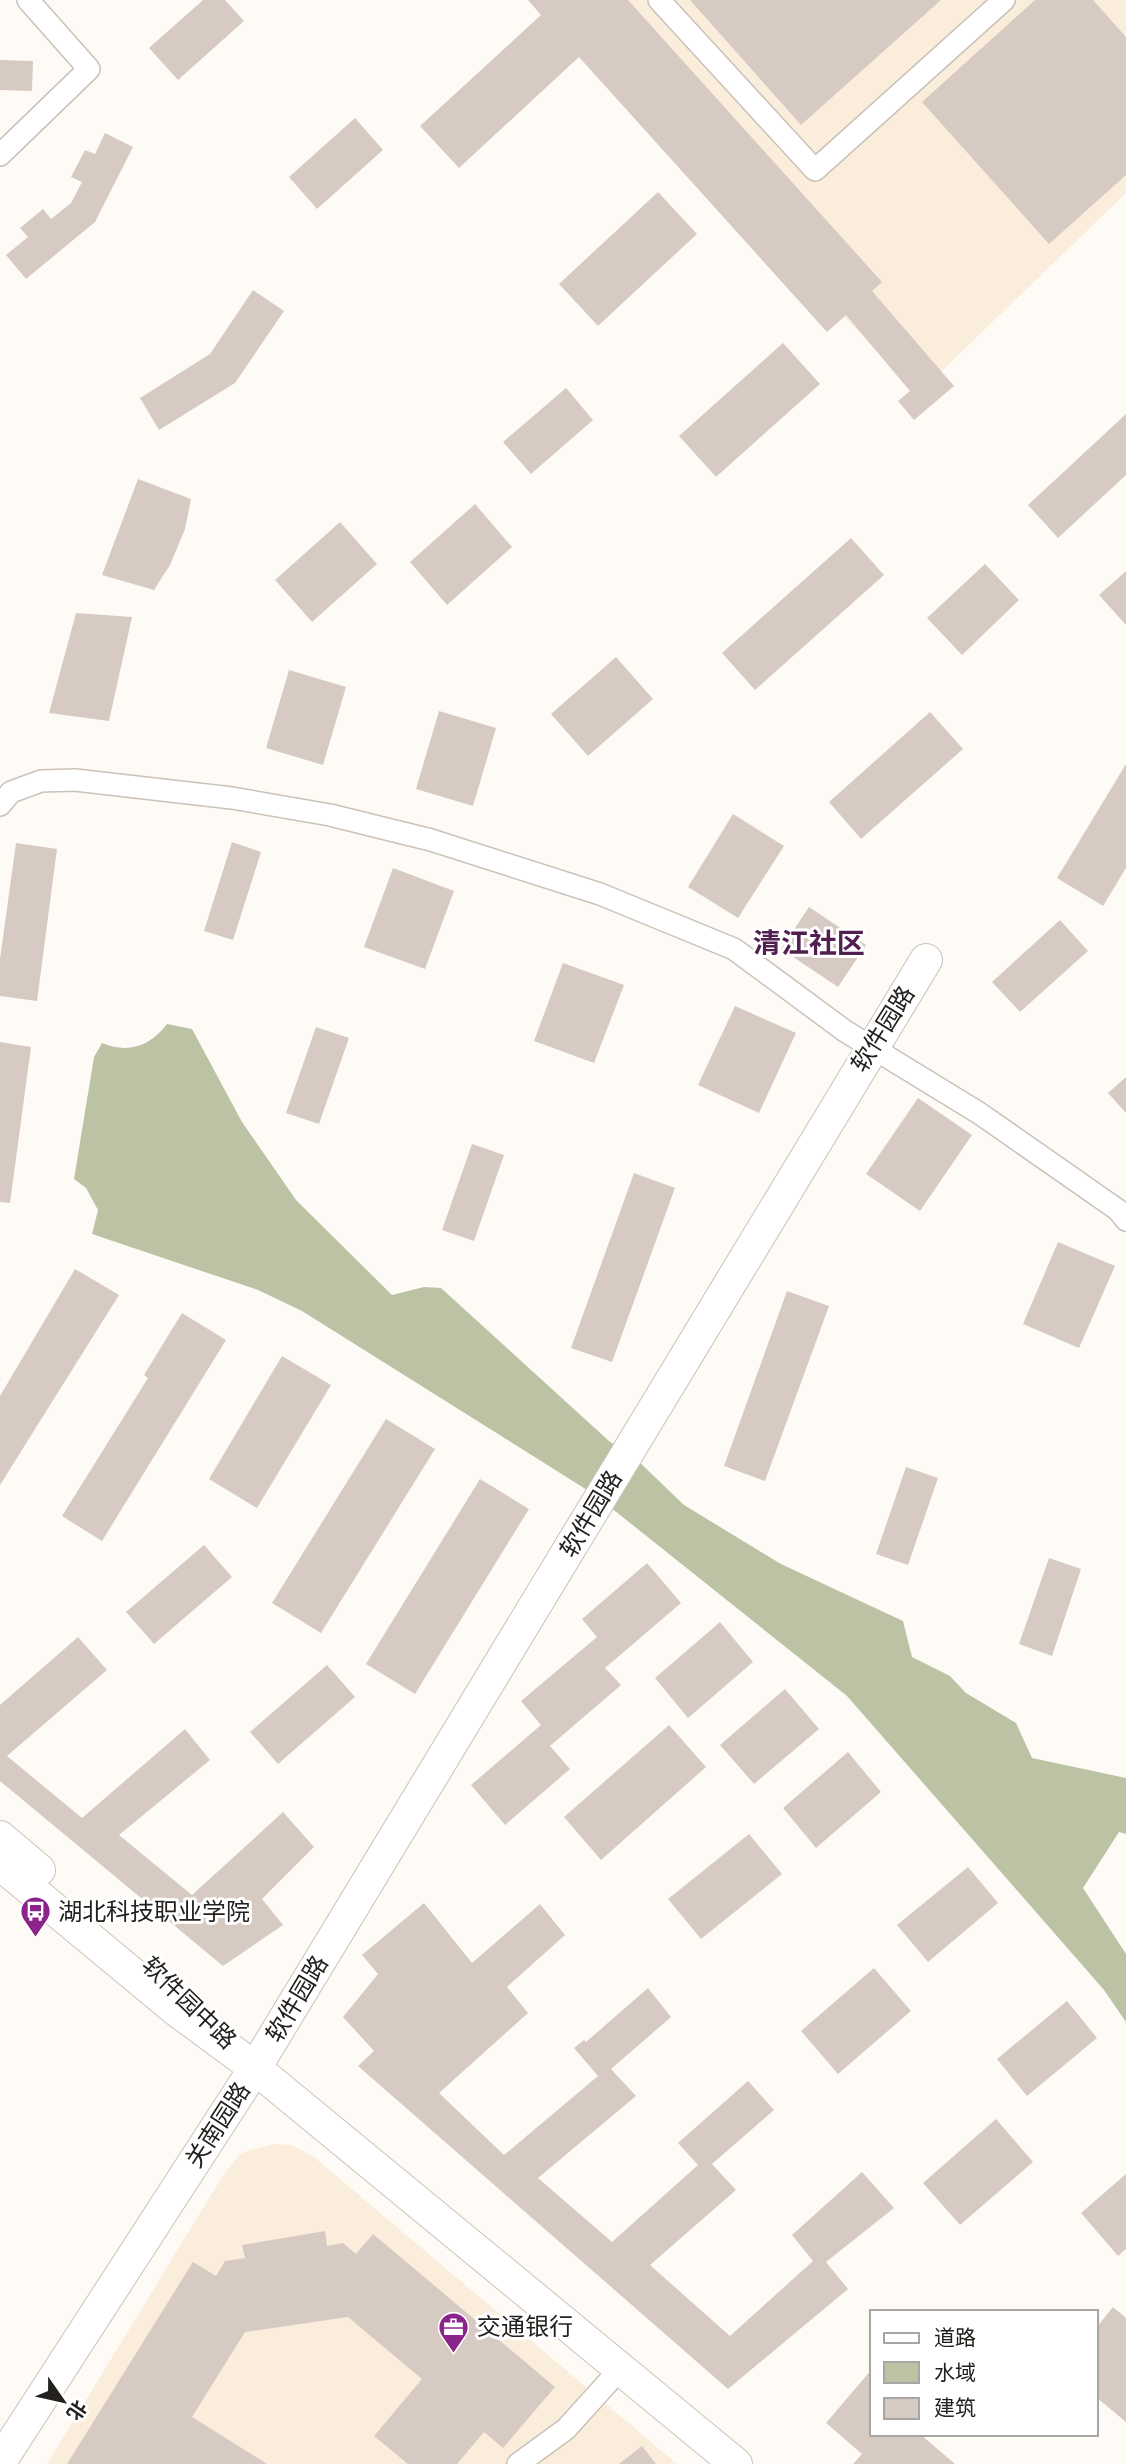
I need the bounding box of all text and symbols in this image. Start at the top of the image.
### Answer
district label: 清江社区 [753,927,865,960]
street label: 软件园路 [846,981,920,1077]
street label: 软件园路 [554,1466,628,1562]
bus stop icon: 湖北科技职业学院 [18,1895,52,1939]
place label: 湖北科技职业学院 [58,1898,250,1926]
street label: 软件园中路 [136,1951,242,2055]
street label: 软件园路 [260,1951,334,2047]
street label: 关南园路 [180,2077,256,2173]
office icon: 交通银行 [437,2310,471,2354]
legend [870,2310,1098,2436]
place label: 交通银行 [477,2313,573,2341]
text: 道路 [934,2325,976,2351]
text: 水域 [934,2360,976,2386]
north arrow [28,2366,98,2436]
text: 建筑 [934,2395,976,2421]
text: 北 [62,2396,92,2425]

